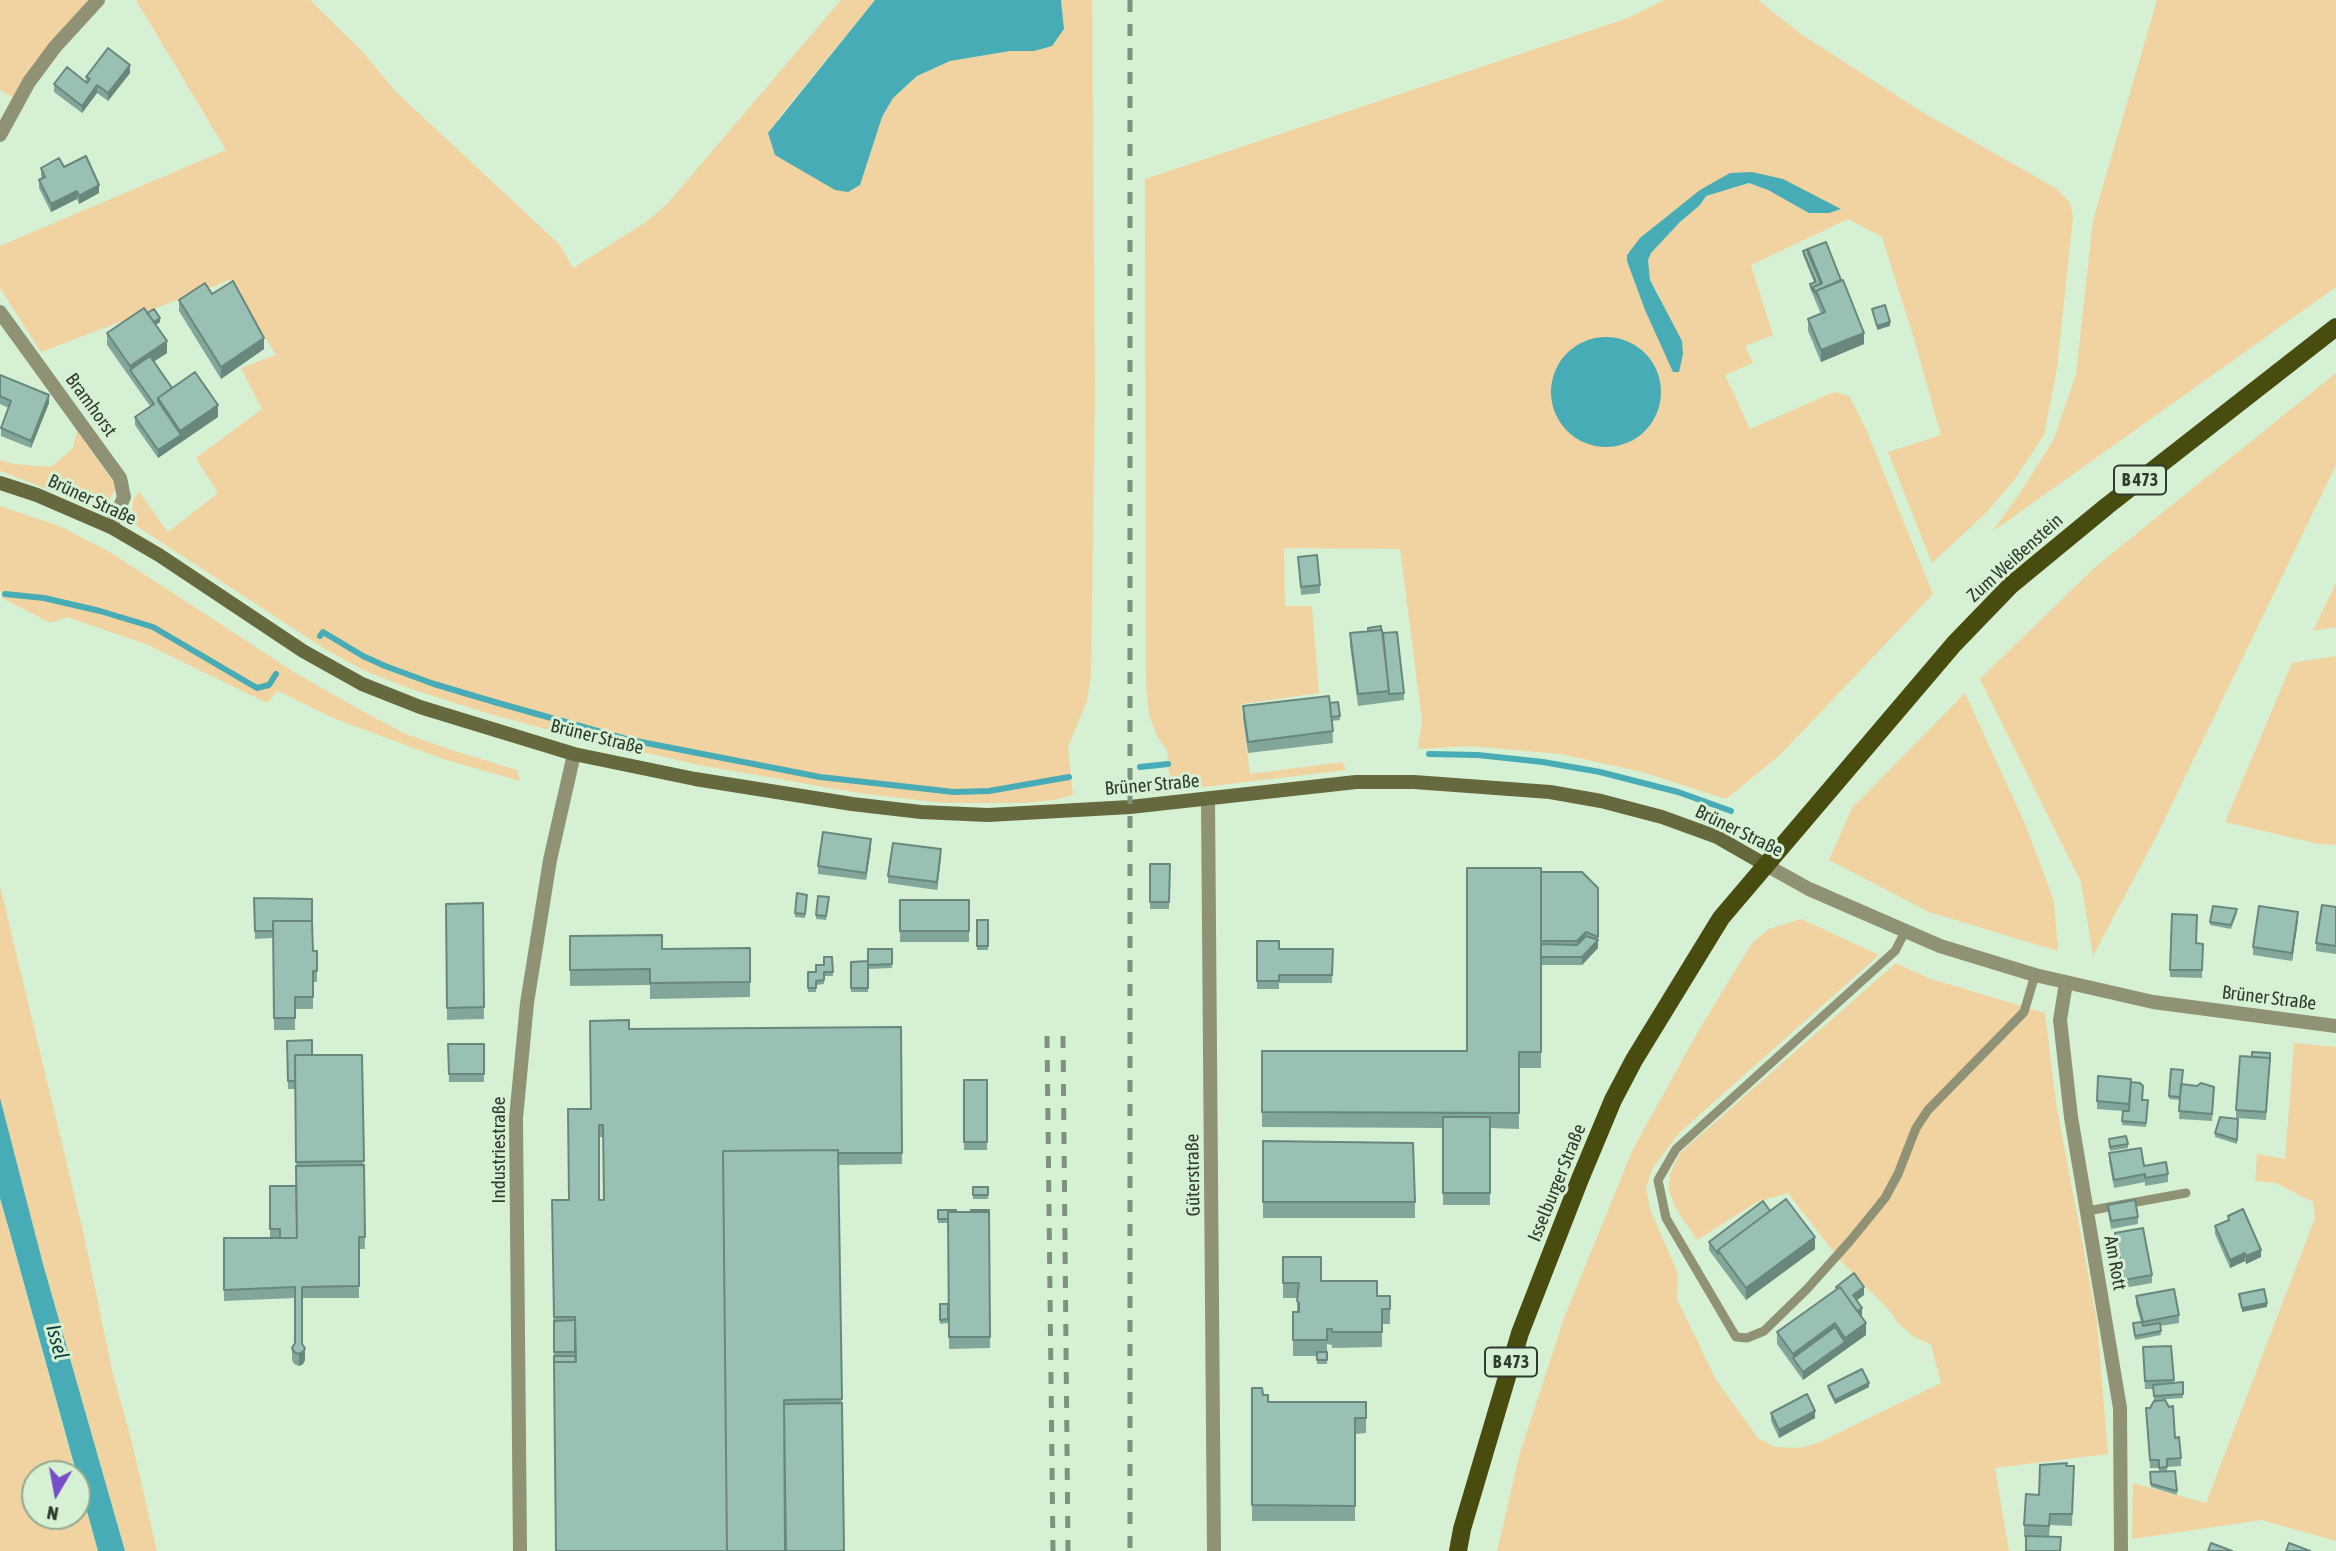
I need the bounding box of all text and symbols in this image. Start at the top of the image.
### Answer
street label: Bramhorst [60,369,122,441]
road number: B 473 [2114,466,2166,494]
street label: Brüner Straße [44,470,140,530]
street label: Zum Weißenstein [1962,509,2068,607]
street label: Brüner Straße [548,714,646,760]
street label: Brüner Straße [1104,770,1200,800]
street label: Brüner Straße [1691,800,1787,862]
street label: Brüner Straße [2221,981,2317,1015]
street label: Industriestraße [488,1097,510,1203]
street label: Isselburger Straße [1523,1121,1591,1245]
street label: Güterstraße [1181,1134,1205,1216]
street label: Am Rott [2099,1234,2131,1292]
water label: Issel [40,1322,74,1362]
road number: B 473 [1485,1348,1537,1377]
north arrow [21,1460,91,1530]
text: N [45,1502,60,1526]

